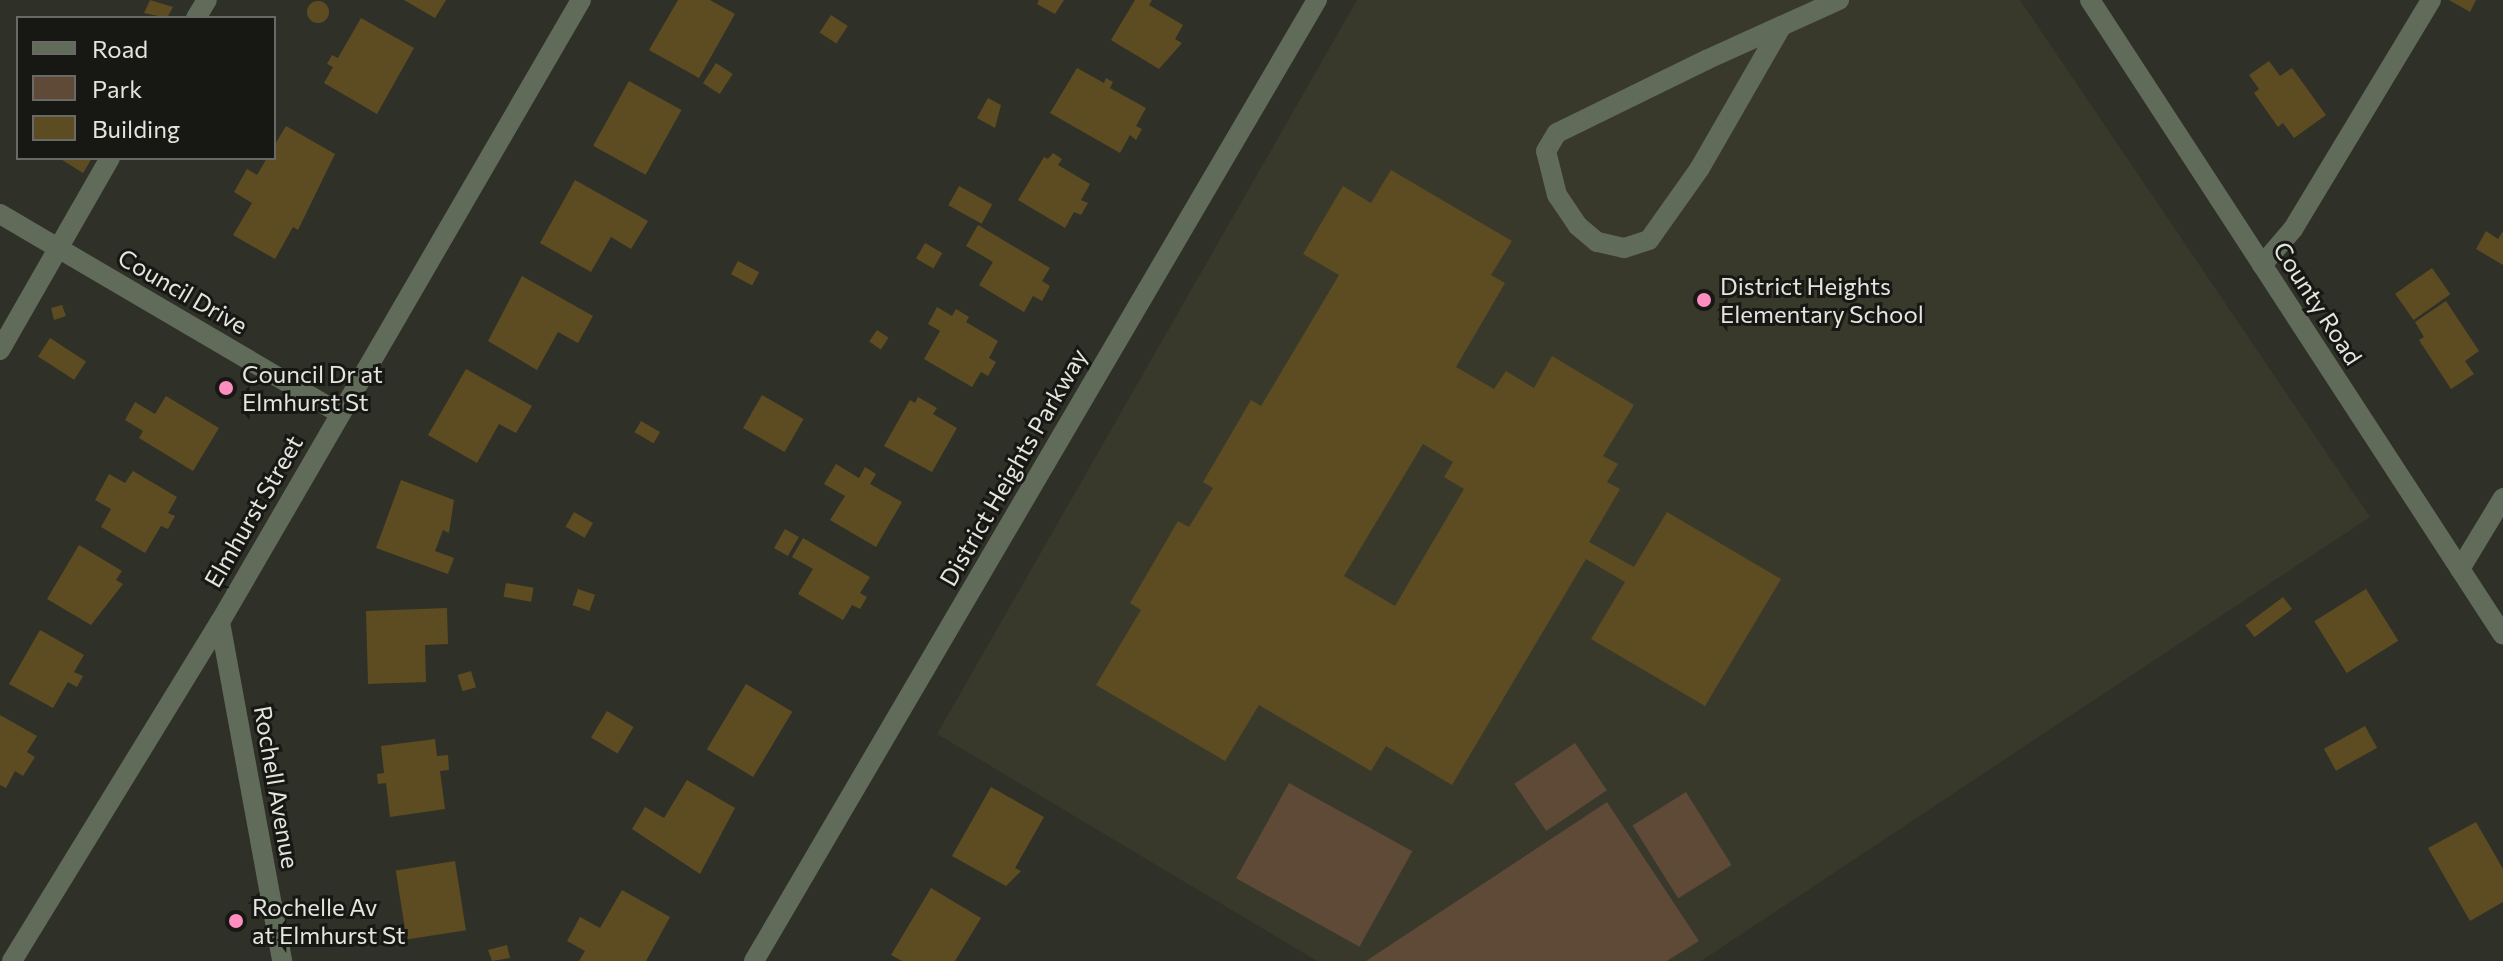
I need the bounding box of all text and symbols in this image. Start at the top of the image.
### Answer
legend [16,16,276,160]
text: Road [92,34,148,63]
text: Park [92,74,142,103]
text: Building [92,114,180,143]
street label: County Road [2268,236,2368,370]
street label: Council Drive [113,242,253,340]
place label: District Heights Elementary School [1720,272,1924,328]
marker: District Heights Elementary School [1695,291,1713,309]
street label: District Heights Parkway [933,343,1093,591]
place label: Council Dr at Elmhurst St [242,360,383,416]
marker: Council Dr at Elmhurst St [217,379,235,397]
street label: Elmhurst Street [198,430,308,592]
street label: Rochell Avenue [249,703,305,871]
place label: Rochelle Av at Elmhurst St [252,893,406,949]
marker: Rochelle Av at Elmhurst St [227,912,245,930]

